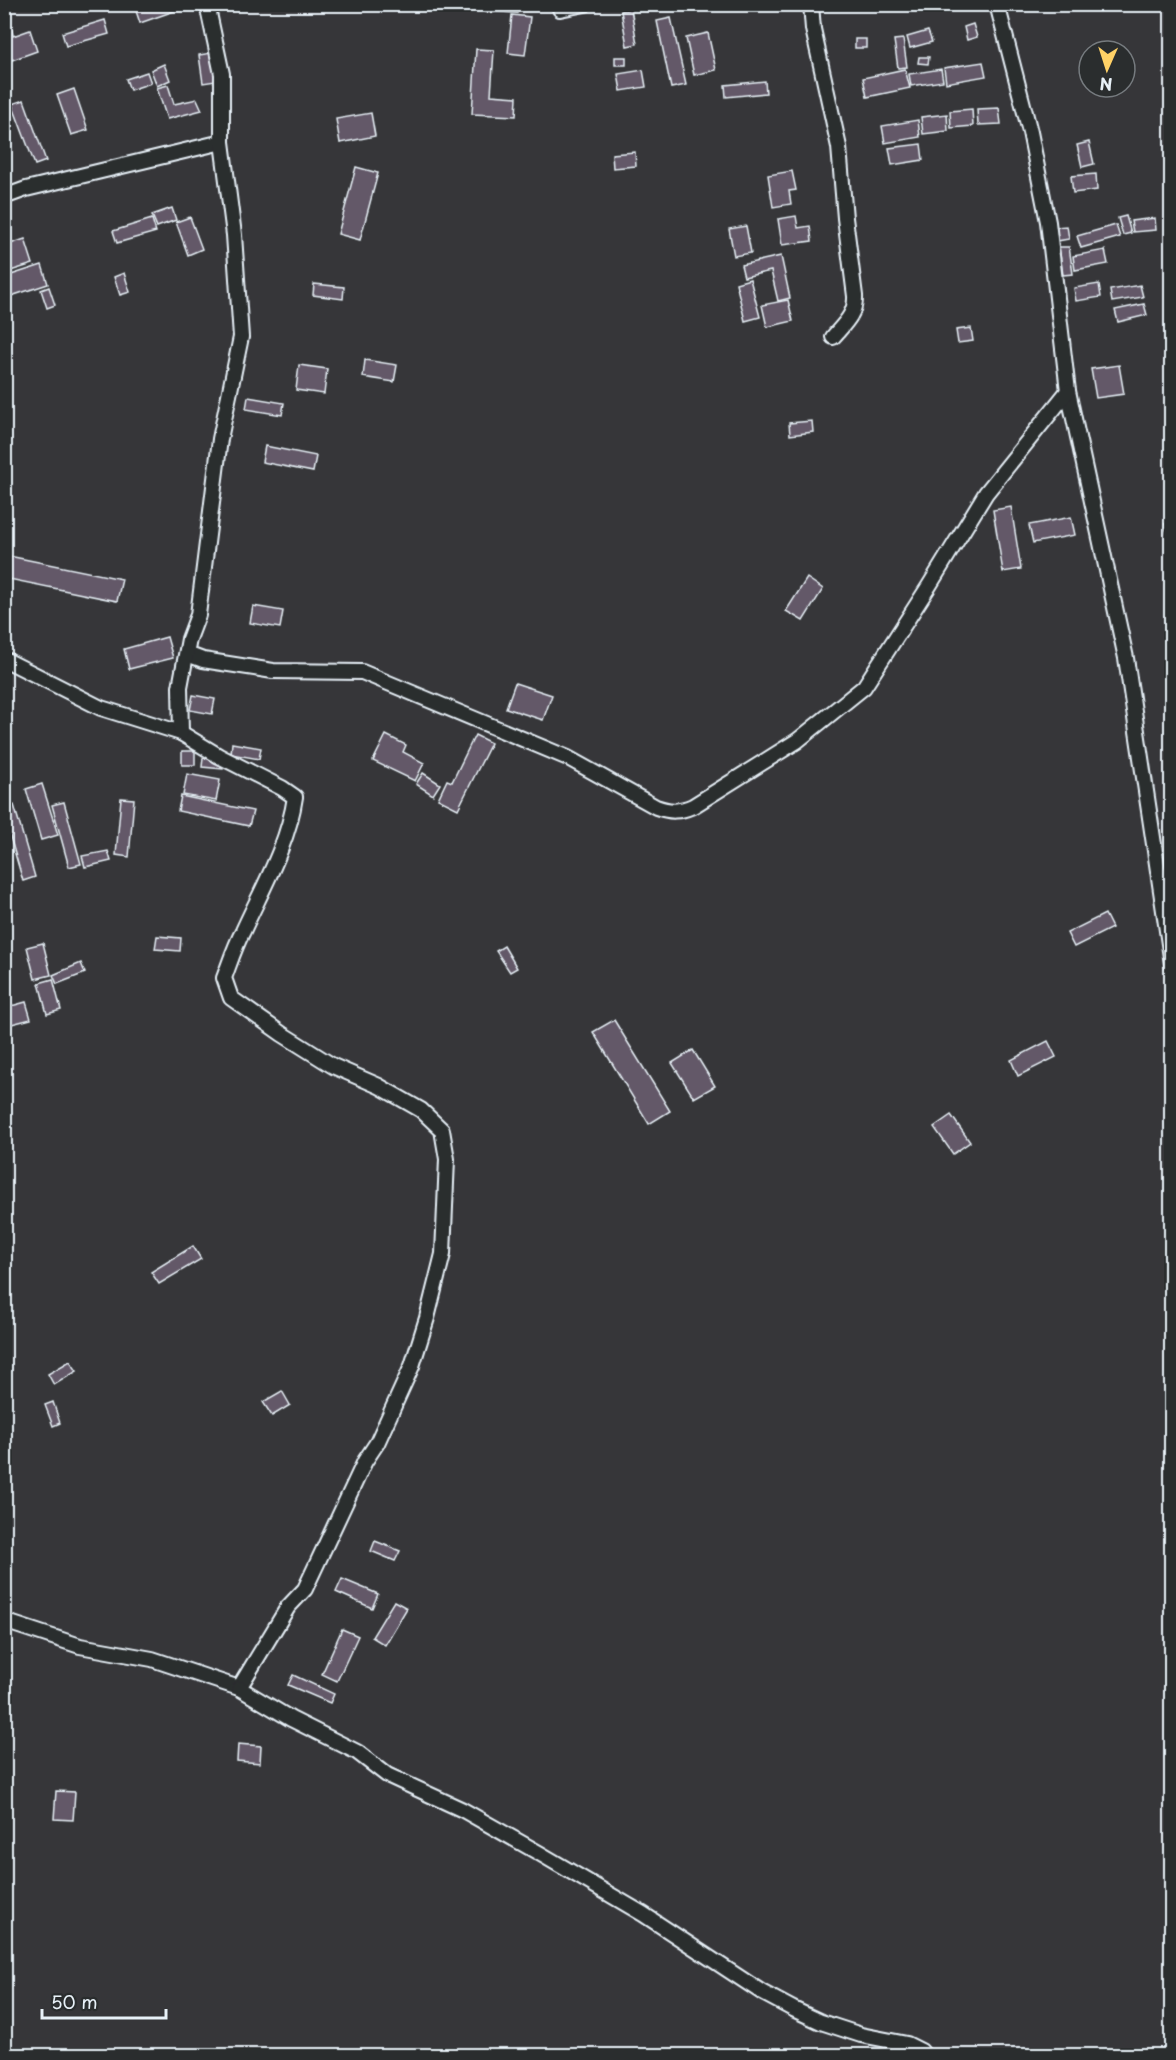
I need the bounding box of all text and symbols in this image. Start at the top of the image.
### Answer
north arrow [1077,39,1137,99]
text: N [1099,73,1113,97]
scale bar [42,1982,166,2020]
text: 50 m [51,1988,98,2015]

